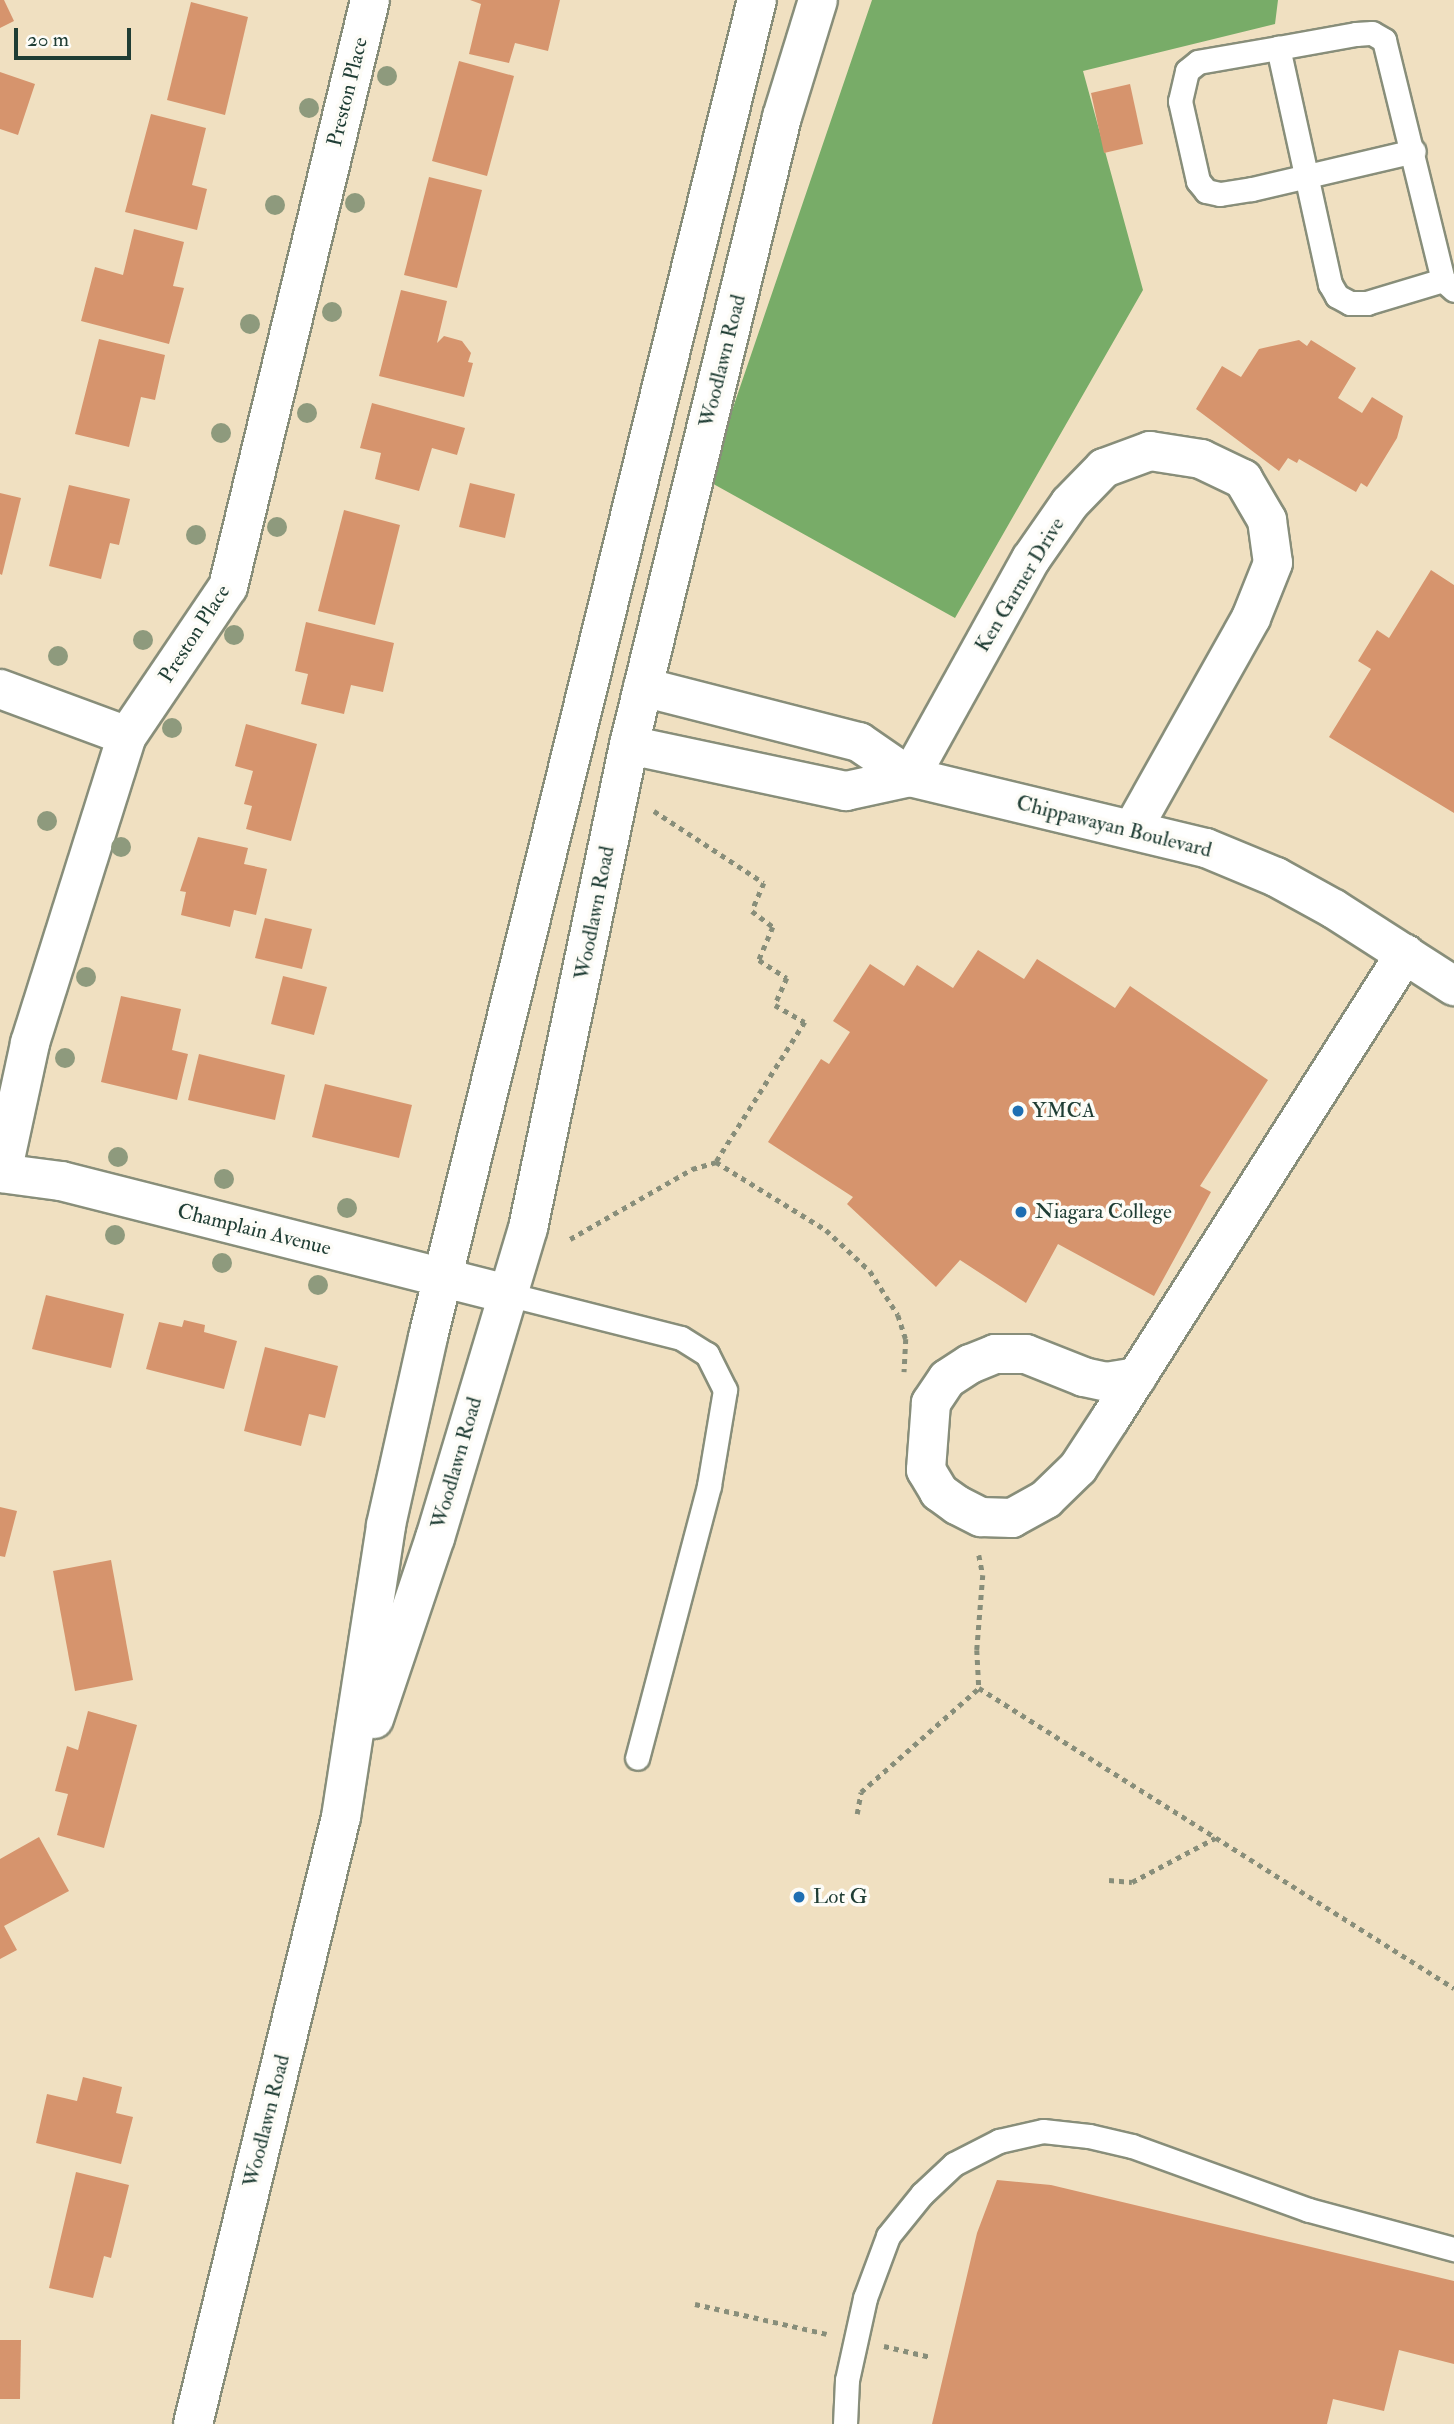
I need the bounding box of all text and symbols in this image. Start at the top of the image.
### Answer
scale bar [18,14,135,58]
text: 20 m [27,26,69,53]
street label: Preston Place [322,35,374,149]
street label: Woodlawn Road [694,292,752,430]
street label: Ken Garner Drive [970,513,1070,657]
street label: Preston Place [154,580,236,688]
street label: Chippawayan Boulevard [1014,791,1214,863]
street label: Woodlawn Road [570,844,620,982]
place label: YMCA [1032,1098,1095,1124]
marker: YMCA [1010,1103,1026,1119]
street label: Champlain Avenue [175,1199,333,1261]
place label: Niagara College [1035,1199,1172,1225]
marker: Niagara College [1013,1204,1029,1220]
street label: Woodlawn Road [426,1394,488,1532]
place label: Lot G [813,1884,867,1910]
marker: Lot G [791,1889,807,1905]
street label: Woodlawn Road [238,2052,296,2190]

